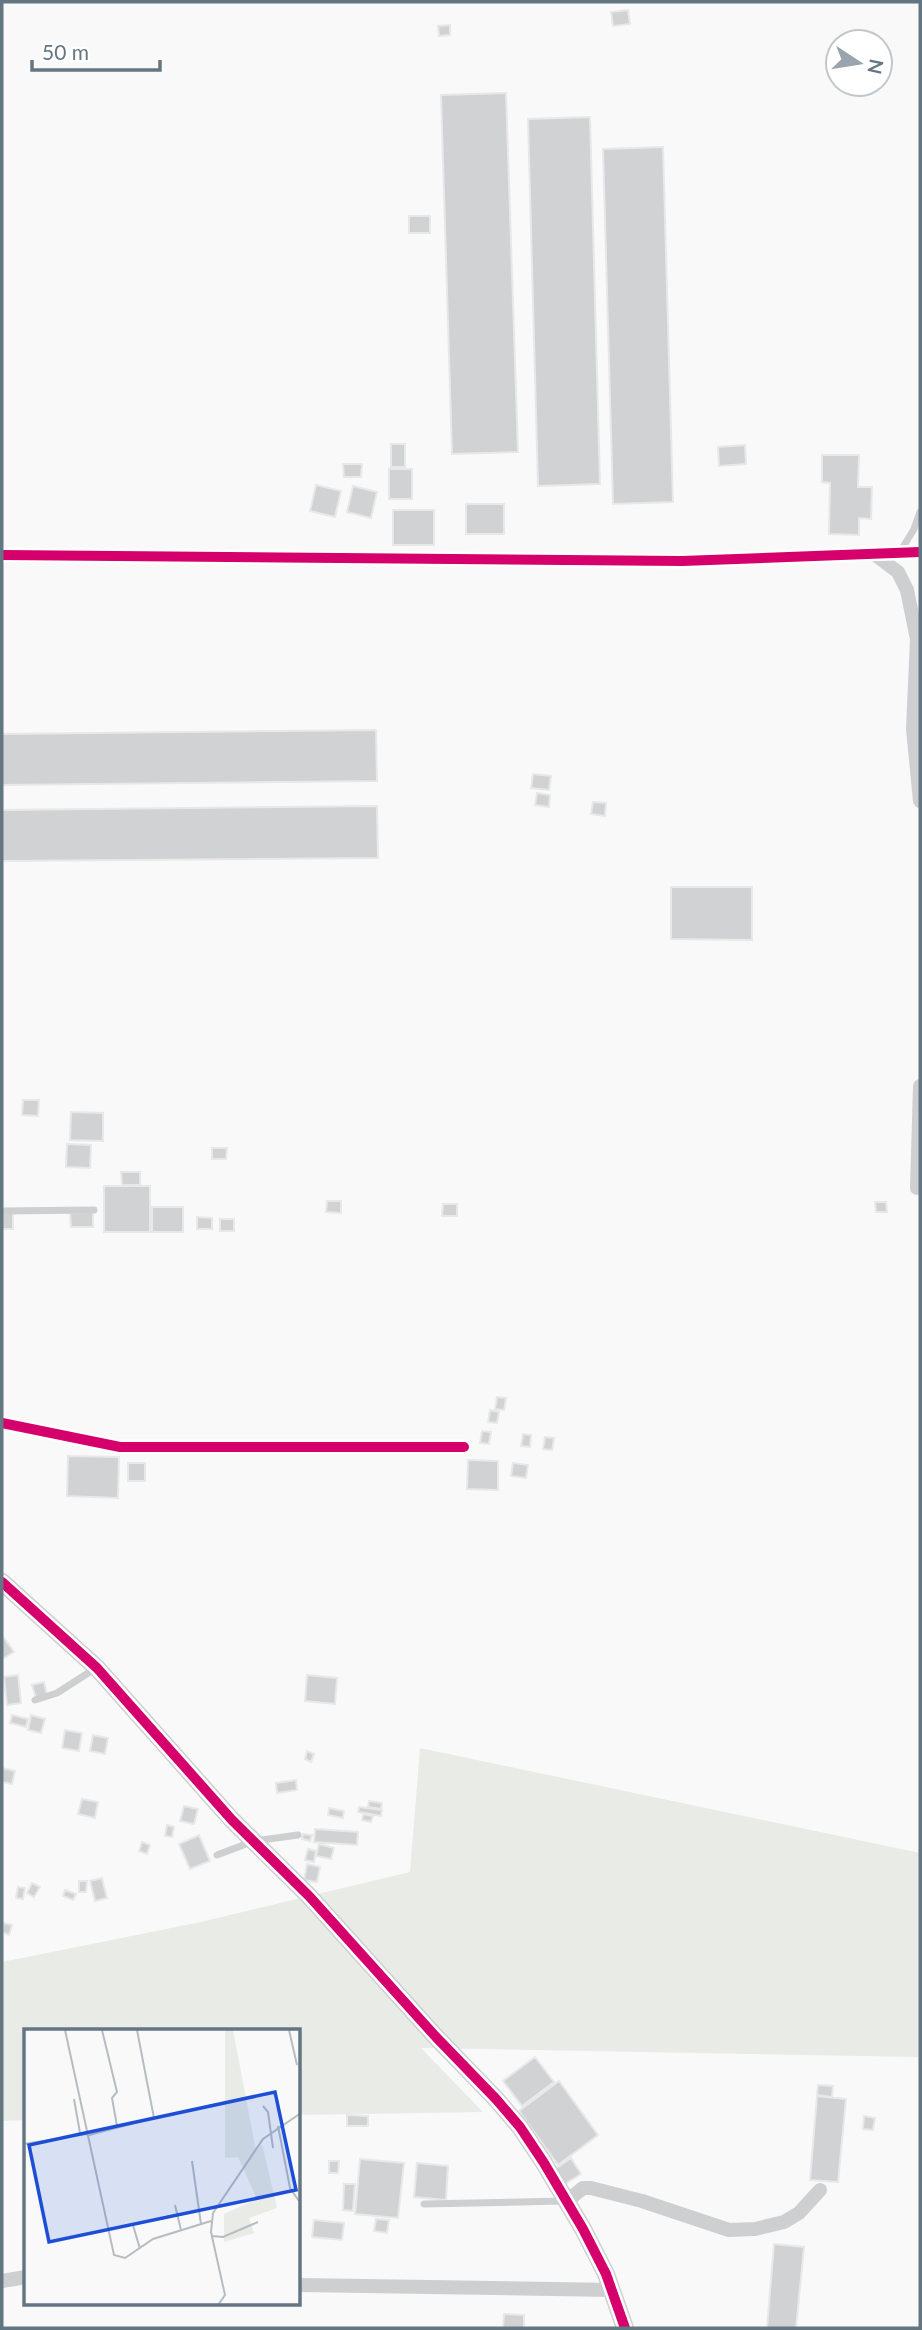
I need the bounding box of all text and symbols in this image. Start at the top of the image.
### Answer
scale bar [32,28,159,72]
north arrow [824,28,894,98]
text: 50 m [42,39,89,64]
text: N [863,57,889,76]
inset map [24,2029,301,2306]

